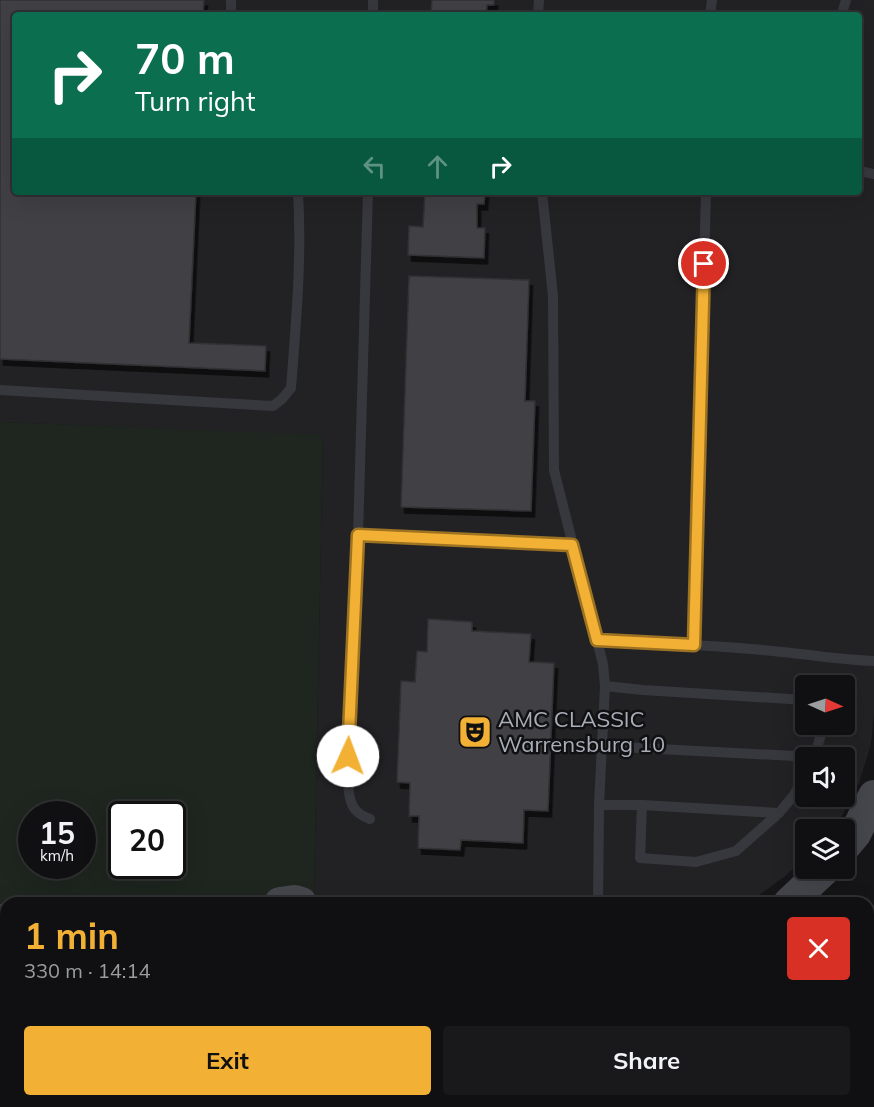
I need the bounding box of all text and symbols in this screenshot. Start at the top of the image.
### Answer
text: 70 m [135,32,235,85]
icon: right [36,36,114,114]
text: Turn right [135,84,255,118]
icon: left [358,150,391,183]
icon: ahead [421,150,454,183]
icon: right [484,150,517,183]
pin [678,238,729,289]
icon: arrive [687,247,720,280]
north arrow [795,675,855,735]
map controls [795,675,855,879]
place label: AMC CLASSIC Warrensburg 10 [498,705,665,758]
theatre icon: AMC CLASSIC Warrensburg 10 [457,714,493,750]
position arrow [316,724,380,788]
button: sound [795,747,855,807]
speed limit sign: 20 [108,801,186,879]
text: 15 [39,814,75,852]
button: layers [795,819,855,879]
text: km/h [40,846,74,865]
text: 1 min [24,913,119,958]
button: close [787,917,850,980]
text: 330 m · 14:14 [24,958,150,983]
button: Exit [24,1026,431,1095]
button: Share [443,1026,850,1095]

